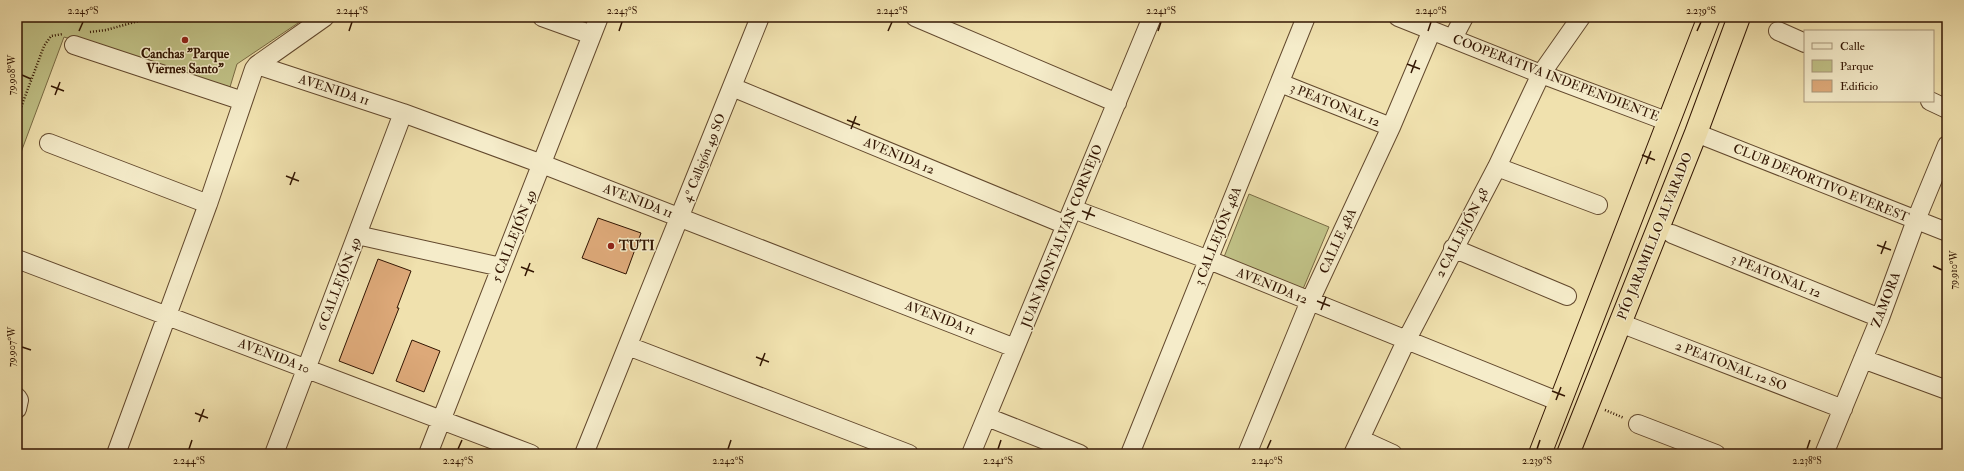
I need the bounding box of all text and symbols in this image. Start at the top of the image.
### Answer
text: 2.245°S [68,5,98,17]
text: 2.244°S [336,5,368,17]
text: 2.243°S [607,5,637,17]
text: 2.242°S [876,5,908,17]
text: 2.241°S [1146,5,1176,17]
text: 2.240°S [1415,5,1447,17]
text: 2.239°S [1686,5,1716,17]
legend [1804,30,1934,102]
street label: COOPERATIVA INDEPENDIENTE [1450,31,1662,125]
marker: Canchas "Parque Viernes Santo" [180,35,190,45]
text: Calle [1840,39,1865,54]
place label: Canchas "Parque Viernes Santo" [141,46,230,77]
text: 79.908°W [6,54,18,95]
text: Parque [1840,59,1874,74]
street label: AVENIDA 11 [296,71,372,109]
text: Edificio [1840,79,1878,94]
street label: 3 PEATONAL 12 [1288,80,1383,130]
street label: 4º Callejón 49 SO [679,111,729,205]
street label: AVENIDA 12 [860,133,937,178]
street label: CLUB DEPORTIVO EVEREST [1731,140,1912,226]
street label: JUAN MONTALVÁN CORNEJO [1017,142,1106,331]
street label: PÍO JARAMILLO ALVARADO [1613,150,1696,322]
street label: AVENIDA 11 [600,180,676,222]
street label: 3 CALLEJÓN 48A [1190,183,1245,288]
street label: 2 CALLEJÓN 48 [1431,185,1492,280]
street label: 5 CALLEJÓN 49 [487,187,540,284]
street label: CALLE 48A [1316,205,1360,276]
street label: 6 CALLEJÓN 49 [313,235,364,333]
place label: TUTI [618,238,655,254]
marker: TUTI [606,241,616,251]
text: 79.910°W [1948,250,1960,290]
street label: 3 PEATONAL 12 [1729,251,1824,301]
street label: AVENIDA 12 [1233,264,1310,308]
street label: ZAMORA [1868,269,1904,330]
street label: AVENIDA 11 [902,297,978,339]
text: 79.907°W [6,326,18,367]
street label: AVENIDA 10 [235,335,312,377]
street label: 2 PEATONAL 12 SO [1673,337,1789,395]
text: 2.244°S [173,455,205,467]
text: 2.243°S [443,455,473,467]
text: 2.242°S [712,455,744,467]
text: 2.241°S [983,455,1013,467]
text: 2.240°S [1251,455,1283,467]
text: 2.239°S [1522,455,1552,467]
text: 2.238°S [1792,455,1822,467]

